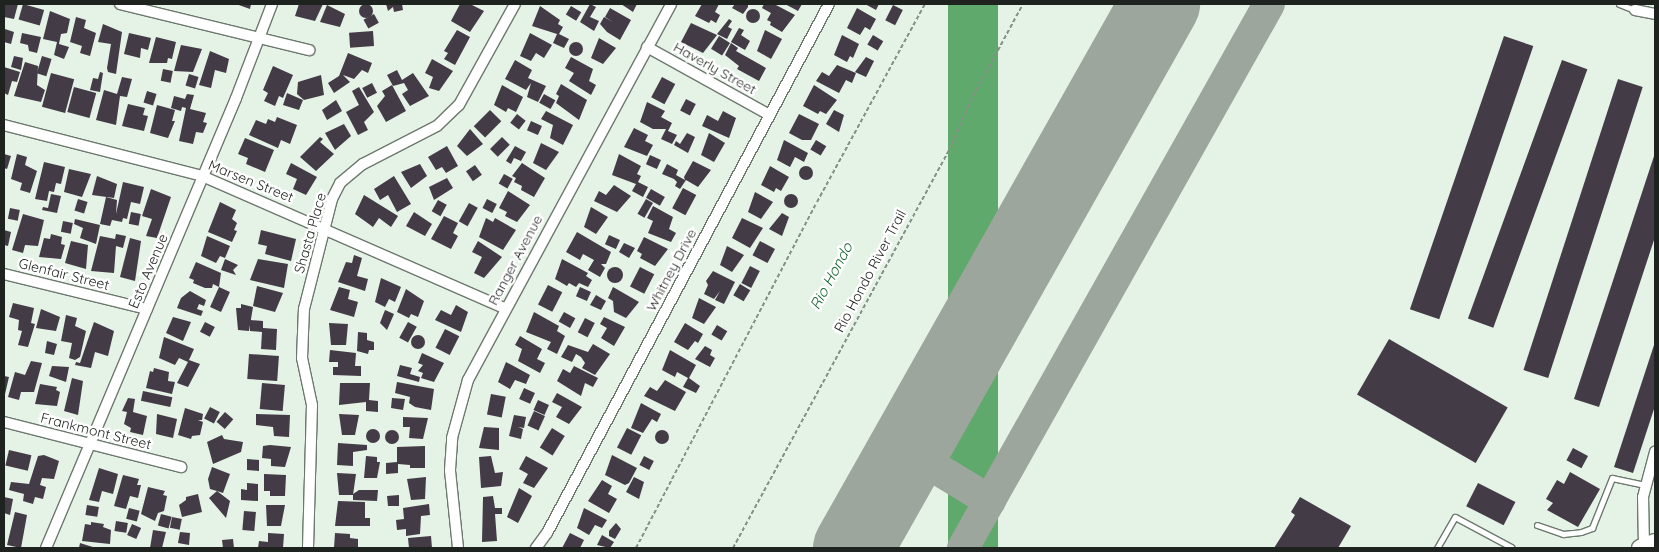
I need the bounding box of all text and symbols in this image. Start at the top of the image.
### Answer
street label: Haverly Street [671,38,759,98]
street label: Marsen Street [206,156,296,206]
street label: Shasta Place [290,191,330,275]
street label: Rio Hondo River Trail [831,207,909,335]
street label: Ranger Avenue [484,212,546,308]
street label: Whitney Drive [642,226,700,314]
street label: Esto Avenue [125,231,171,311]
water label: Rio Hondo [806,240,856,312]
street label: Glenfair Street [17,255,111,293]
street label: Frankmont Street [39,409,153,453]

